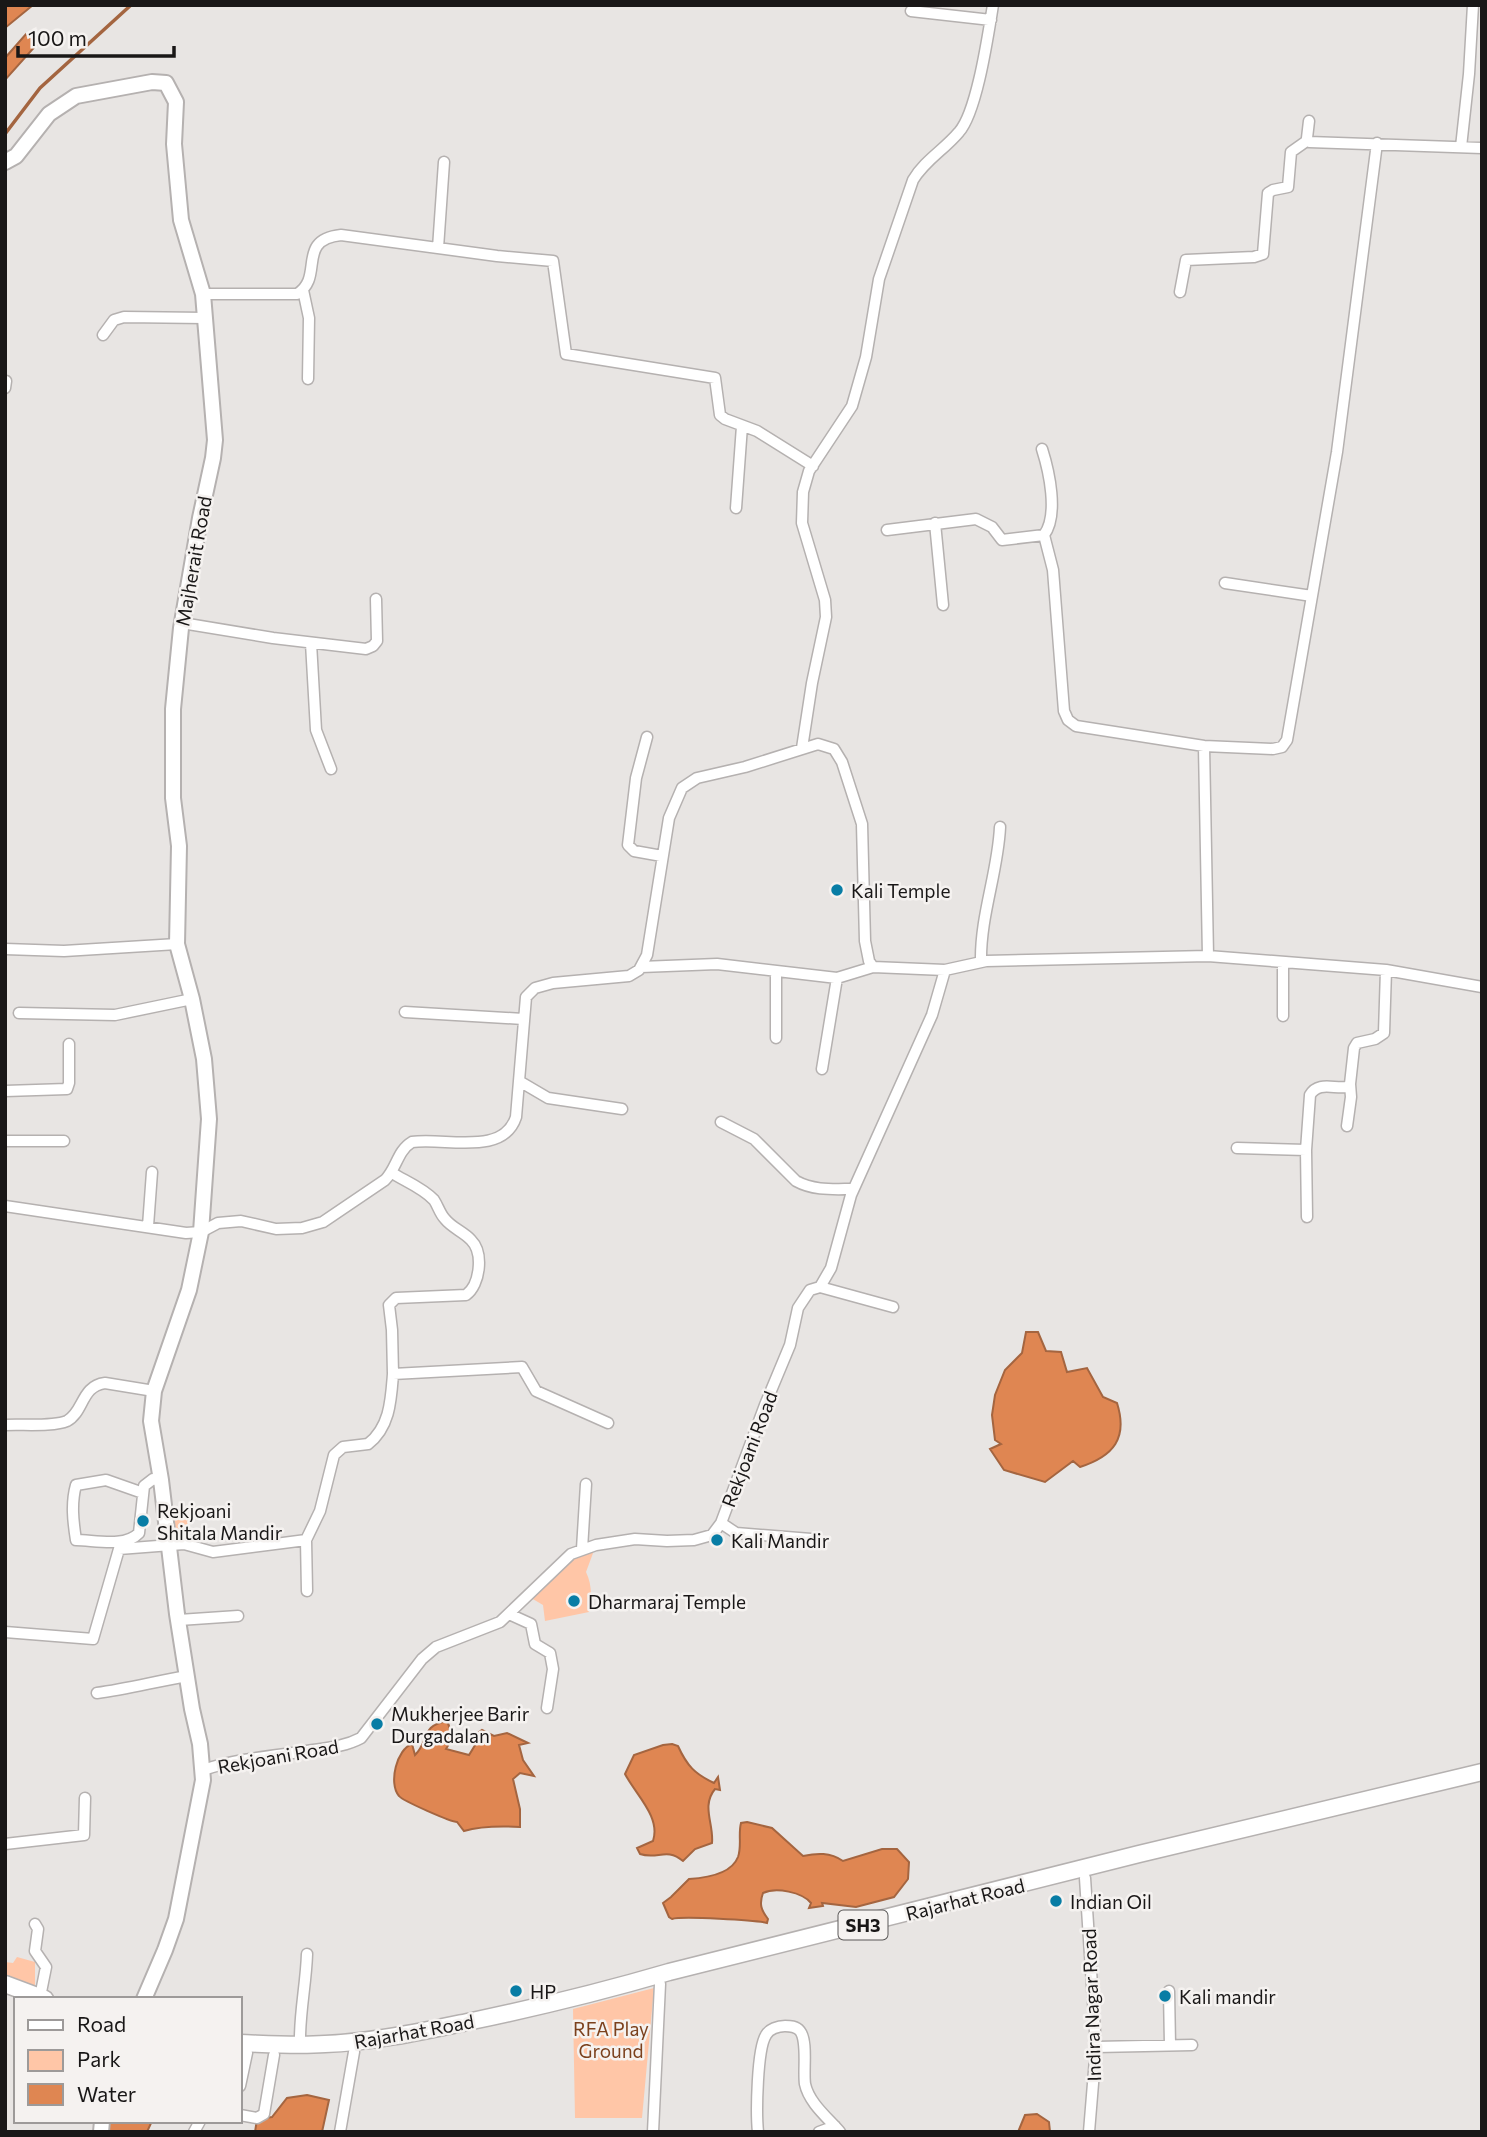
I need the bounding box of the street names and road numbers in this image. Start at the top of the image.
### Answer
street label: Majherait Road [170,494,216,628]
street label: Rekjoani Road [716,1388,782,1510]
street label: Rekjoani Road [216,1734,340,1778]
street label: Rajarhat Road [903,1873,1027,1925]
road number: SH3 [838,1910,888,1940]
street label: Indira Nagar Road [1077,1928,1105,2082]
street label: Rajarhat Road [352,2009,476,2053]

